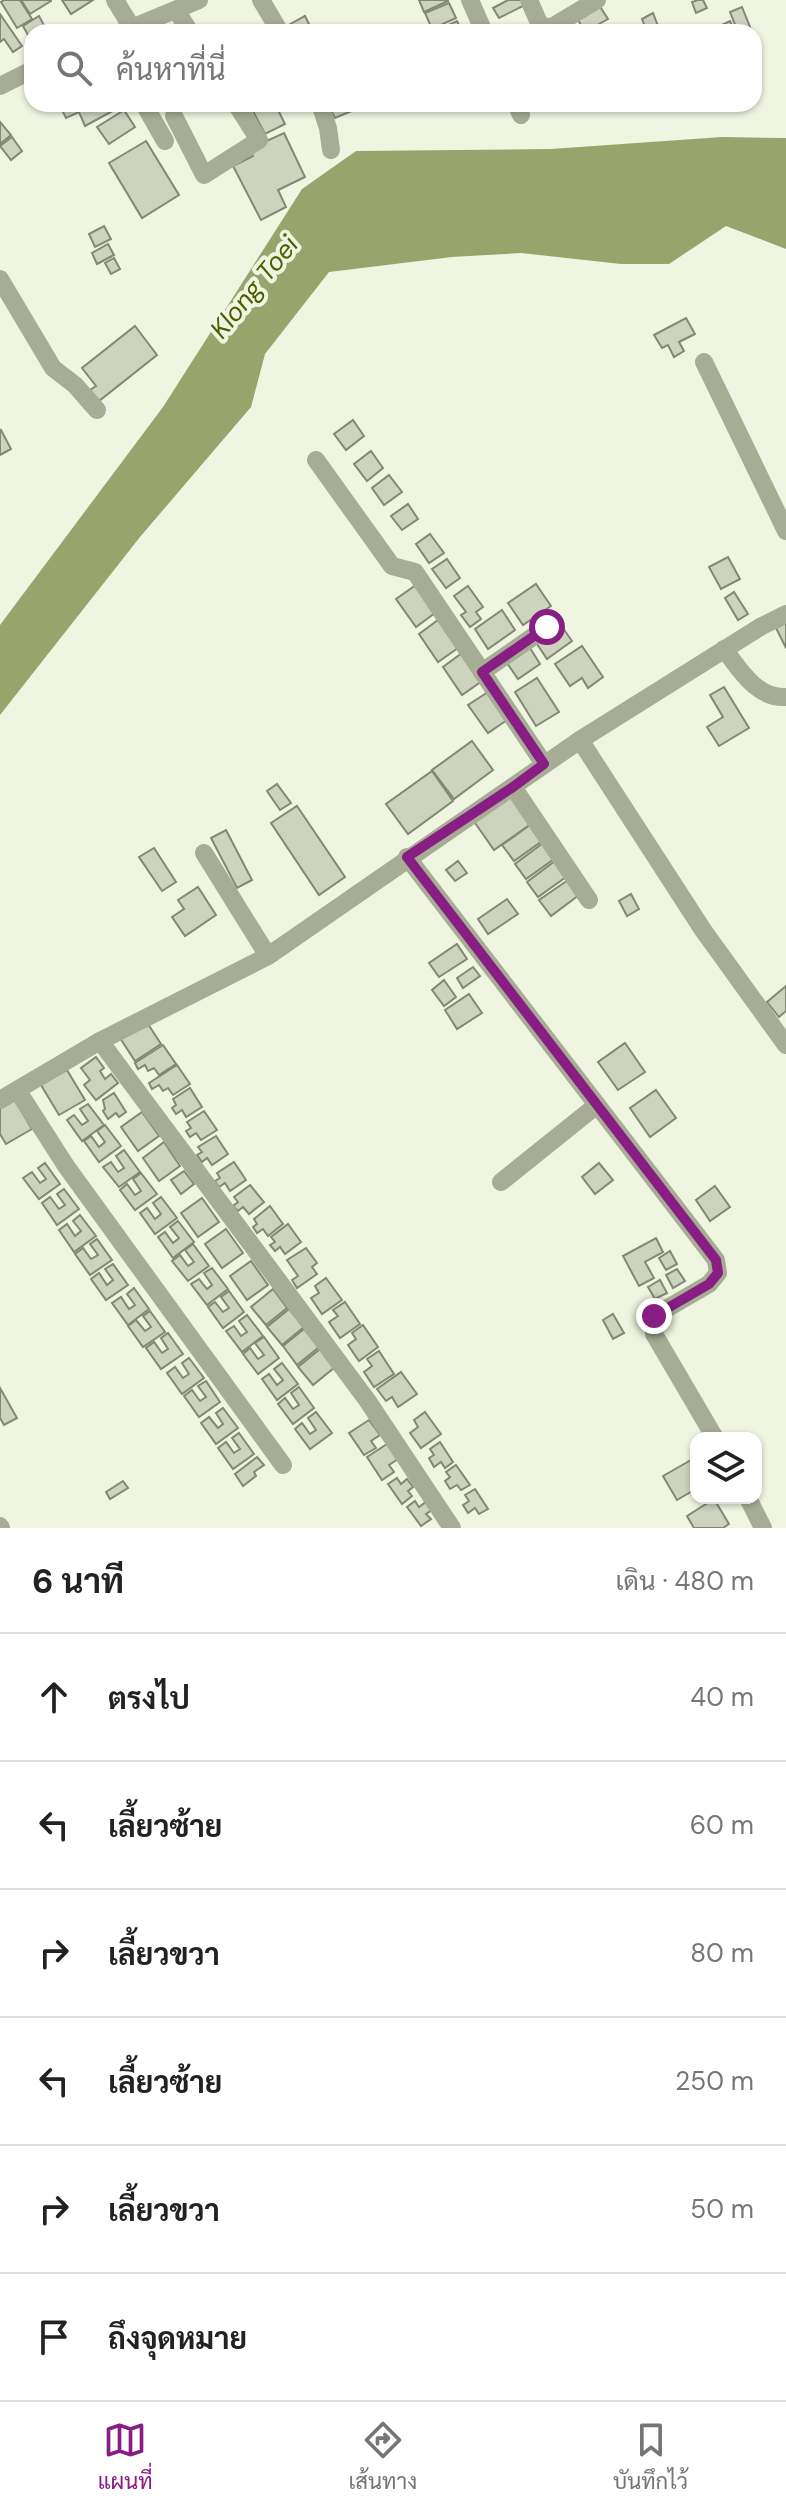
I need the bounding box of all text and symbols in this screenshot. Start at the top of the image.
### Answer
search box [24,24,762,112]
icon: search [52,46,96,90]
text: ค้นหาที่นี่ [116,50,226,89]
water label: Klong Toei [202,228,306,345]
route start [529,609,565,645]
route end [636,1298,672,1334]
map controls [690,1432,762,1504]
button: layers [690,1432,762,1504]
text: 6 นาที [32,1559,124,1604]
text: เดิน · 480 m [616,1564,754,1598]
icon: ahead [32,1675,76,1719]
text: ตรงไป [108,1679,190,1718]
text: 40 m [690,1680,754,1714]
icon: left [32,1803,76,1847]
text: เลี้ยวซ้าย [108,1807,222,1846]
text: 60 m [690,1808,754,1842]
icon: right [32,1931,76,1975]
text: เลี้ยวขวา [108,1935,220,1974]
text: 80 m [690,1936,754,1970]
icon: left [32,2059,76,2103]
text: เลี้ยวซ้าย [108,2063,222,2102]
text: 250 m [675,2064,754,2098]
icon: right [32,2187,76,2231]
text: เลี้ยวขวา [108,2191,220,2230]
text: 50 m [690,2192,754,2226]
icon: arrive [32,2315,76,2359]
text: ถึงจุดหมาย [108,2319,247,2358]
tab: แผนที่ [98,2418,153,2496]
tab: เส้นทาง [348,2418,417,2496]
tab: บันทึกไว้ [613,2418,688,2496]

